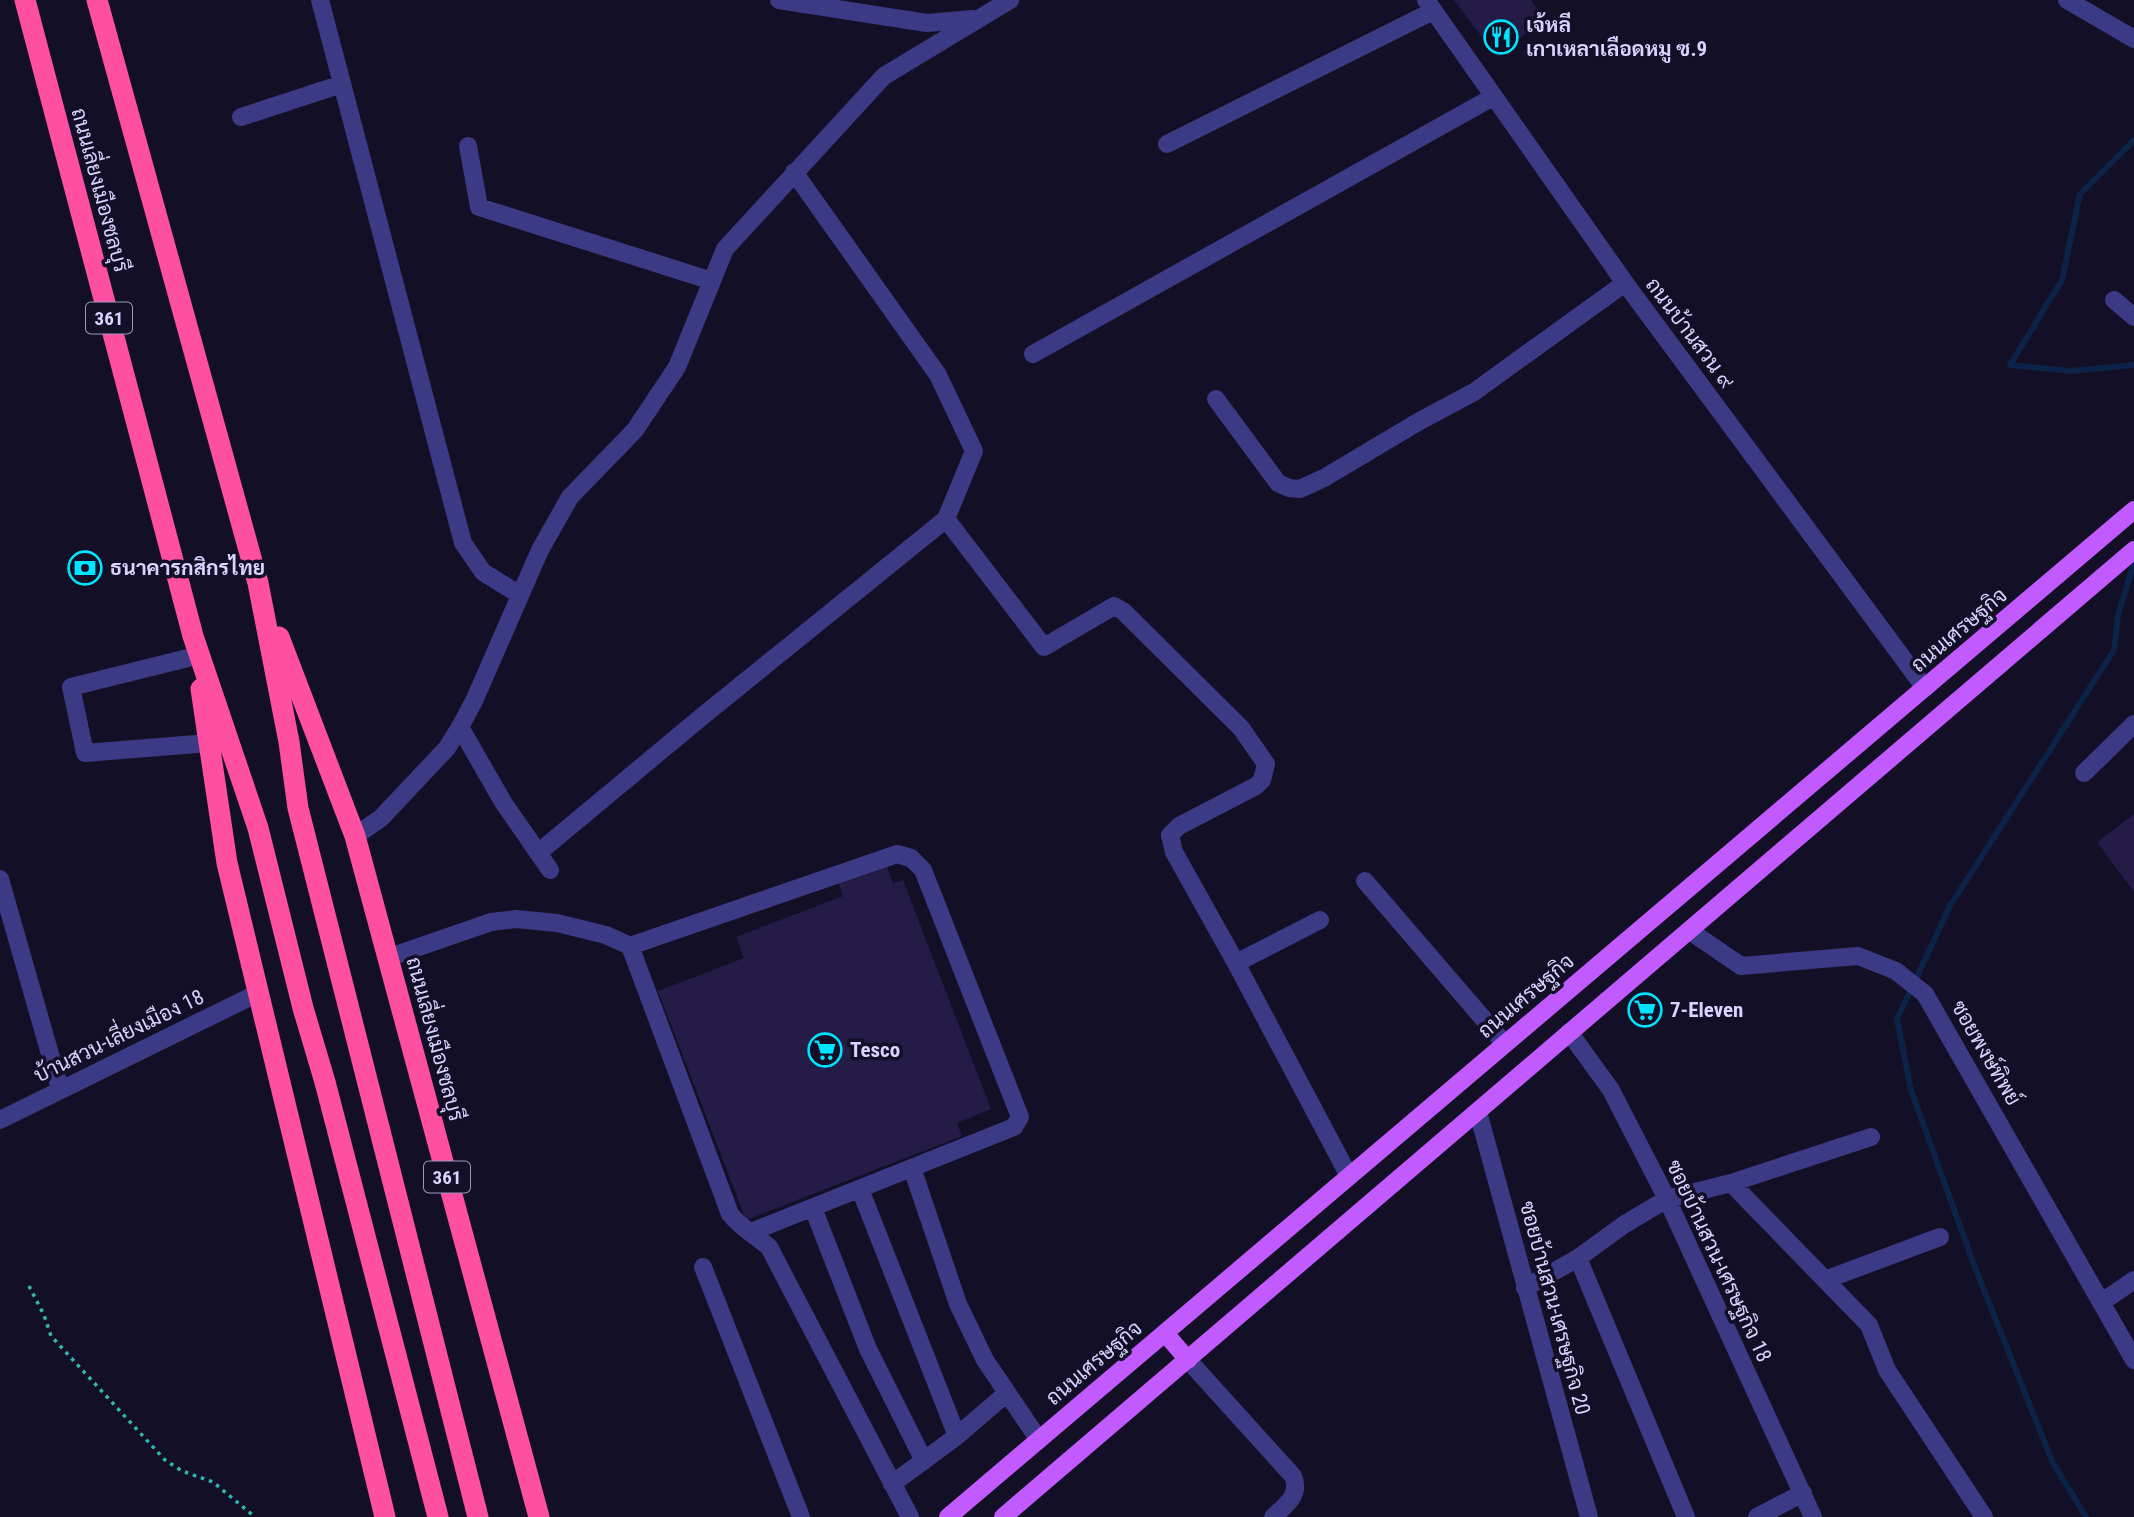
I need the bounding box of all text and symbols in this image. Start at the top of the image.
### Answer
place label: เจ้หลี เกาเหลาเลือดหมู ซ.9 [1526,12,1707,63]
restaurant icon: เจ้หลี เกาเหลาเลือดหมู ซ.9 [1482,18,1520,56]
street label: ถนนเลี่ยงเมืองชลบุรี [65,103,141,275]
street label: ถนนบ้านสวน ๙ [1641,273,1739,393]
road number: 361 [86,302,132,334]
bank icon: ธนาคารกสิกรไทย [66,549,104,587]
place label: ธนาคารกสิกรไทย [110,554,265,580]
street label: ถนนเศรษฐกิจ [1906,583,2012,678]
street label: ถนนเศรษฐกิจ [1473,949,1579,1044]
street label: ถนนเลี่ยงเมืองชลบุรี [400,952,476,1124]
street label: บ้านสวน-เลี่ยงเมือง 18 [27,977,208,1087]
supermarket icon: 7-Eleven [1626,991,1664,1029]
street label: ซอยพงษ์ทิพย์ [1946,995,2027,1110]
place label: 7-Eleven [1670,998,1743,1022]
supermarket icon: Tesco [806,1031,844,1069]
place label: Tesco [850,1038,900,1062]
street label: ซอยบ้านสวน-เศรษฐกิจ 18 [1661,1156,1776,1366]
road number: 361 [424,1162,470,1192]
street label: ซอยบ้านสวน-เศรษฐกิจ 20 [1514,1199,1595,1418]
street label: ถนนเศรษฐกิจ [1041,1316,1147,1411]

